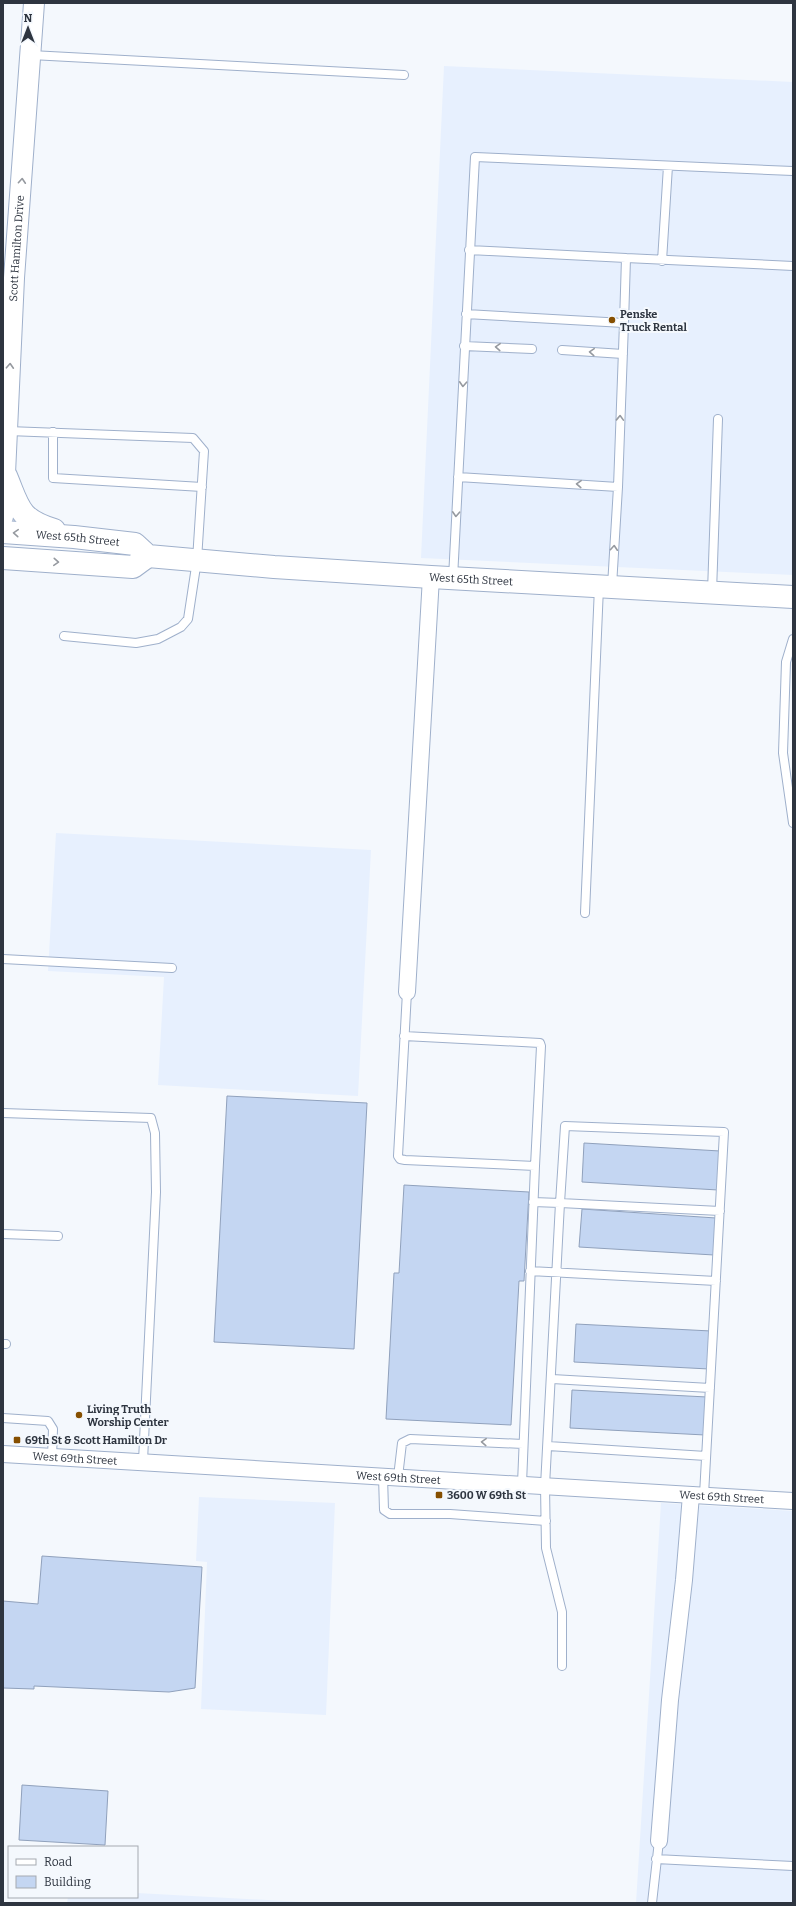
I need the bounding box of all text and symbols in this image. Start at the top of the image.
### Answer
north arrow [8,8,48,48]
text: N [24,12,33,25]
one-way arrow [17,178,26,184]
street label: Scott Hamilton Drive [7,195,27,302]
place label: Penske Truck Rental [620,308,688,334]
marker: Penske Truck Rental [607,315,617,325]
one-way arrow [495,343,501,352]
one-way arrow [589,348,595,357]
one-way arrow [6,363,15,369]
one-way arrow [458,381,467,387]
one-way arrow [616,415,625,421]
one-way arrow [576,480,582,489]
one-way arrow [452,511,461,517]
street label: West 65th Street [35,528,120,549]
one-way arrow [13,529,19,537]
one-way arrow [610,545,618,551]
one-way arrow [53,557,59,566]
street label: West 65th Street [428,571,513,589]
place label: Living Truth Worship Center [87,1403,169,1429]
marker: Living Truth Worship Center [74,1410,84,1420]
place label: 69th St & Scott Hamilton Dr [25,1434,168,1447]
marker: 69th St & Scott Hamilton Dr [12,1435,22,1445]
one-way arrow [481,1438,487,1447]
street label: West 69th Street [32,1450,118,1468]
street label: West 69th Street [356,1469,441,1487]
street label: West 69th Street [679,1488,764,1506]
place label: 3600 W 69th St [447,1489,527,1502]
marker: 3600 W 69th St [434,1490,444,1500]
legend [8,1846,138,1898]
text: Road [44,1855,72,1869]
text: Building [44,1875,91,1889]

